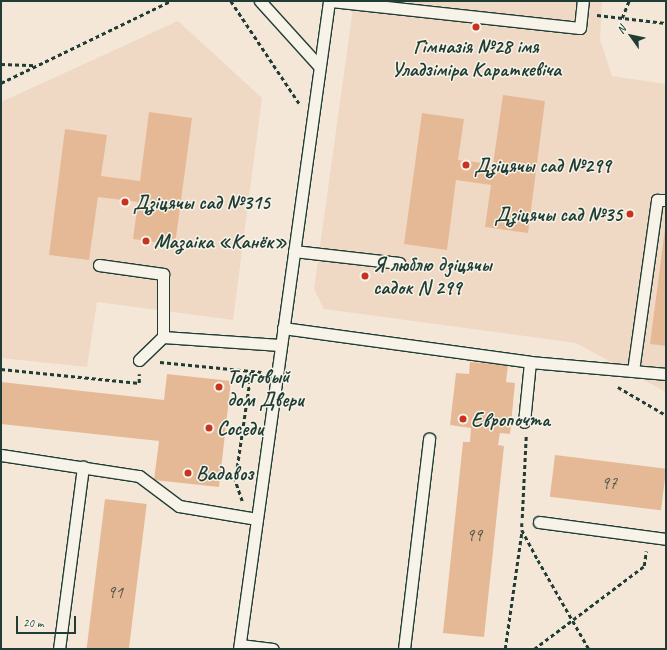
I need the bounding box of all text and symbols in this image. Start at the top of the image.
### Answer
north arrow [611,16,651,56]
marker: Гімназія №28 імя Уладзіміра Караткевіча [471,22,481,32]
text: N [613,23,629,36]
place label: Гімназія №28 імя Уладзіміра Караткевіча [390,34,562,81]
place label: Дзіцячы сад №299 [474,153,610,177]
marker: Дзіцячы сад №299 [461,160,471,170]
place label: Дзіцячы сад №315 [133,190,270,214]
marker: Дзіцячы сад №315 [120,197,130,207]
place label: Дзіцячы сад №35 [494,202,622,226]
marker: Дзіцячы сад №35 [625,209,635,219]
place label: Мазаіка «Канёк» [154,229,287,253]
marker: Мазаіка «Канёк» [141,236,151,246]
place label: Я люблю дзіцячы садок N 299 [373,252,491,299]
marker: Я люблю дзіцячы садок N 299 [360,271,370,281]
place label: Торговый дом Двери [227,364,306,411]
marker: Торговый дом Двери [214,382,224,392]
place label: Европочта [471,407,550,431]
marker: Европочта [458,414,468,424]
place label: Соседи [217,416,263,440]
marker: Соседи [204,423,214,433]
place label: Вадавоз [196,461,253,485]
marker: Вадавоз [183,468,193,478]
house number: 97 [601,472,617,494]
house number: 99 [466,524,482,546]
house number: 91 [107,581,123,603]
scale bar [18,608,78,634]
text: 20 m [23,615,43,631]

